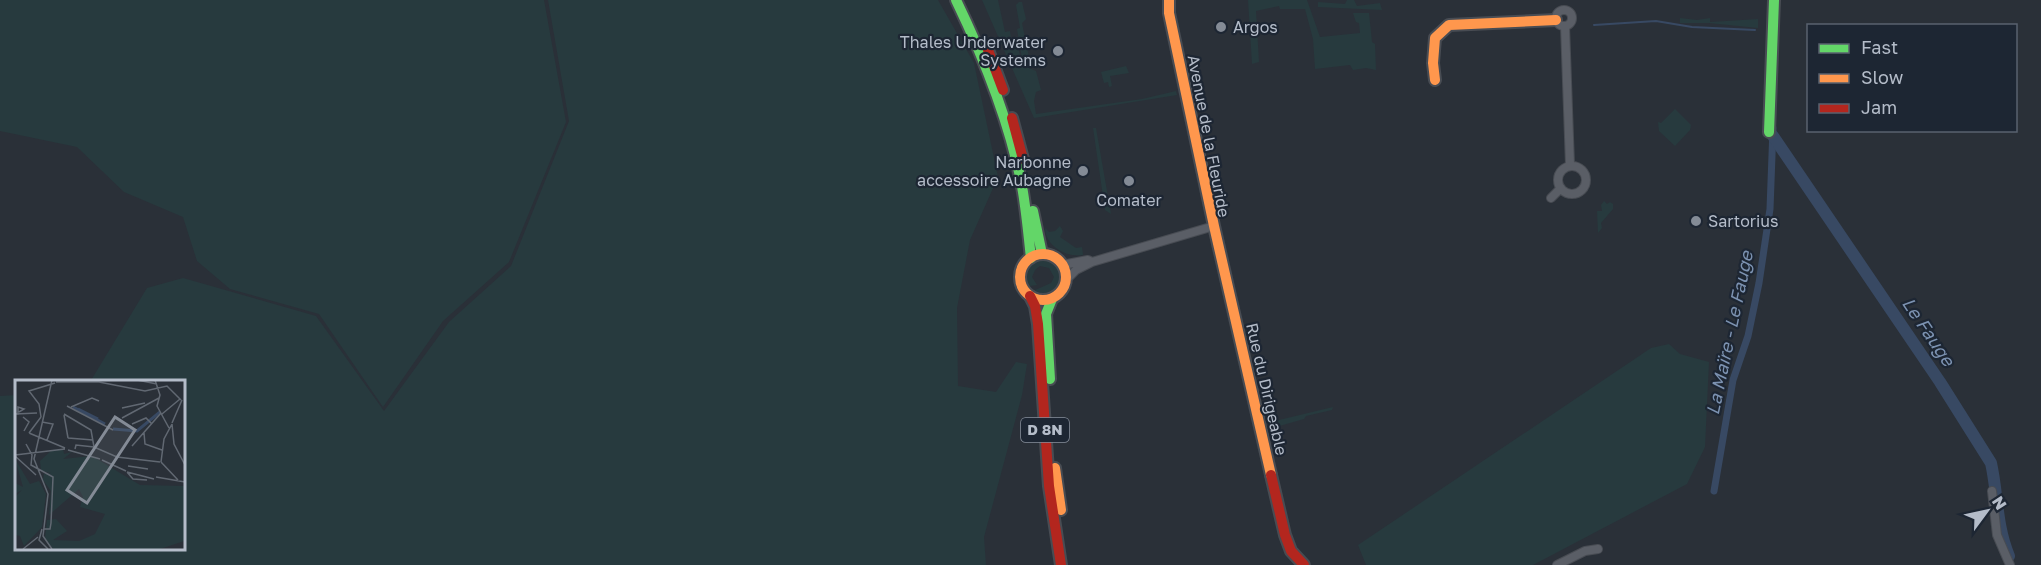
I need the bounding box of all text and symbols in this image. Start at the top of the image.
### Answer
place label: Argos [1233,17,1278,37]
marker: Argos [1214,20,1228,34]
legend [1807,24,2017,132]
place label: Thales Underwater Systems [900,32,1046,70]
text: Fast [1861,36,1898,58]
marker: Thales Underwater Systems [1051,44,1065,58]
street label: Avenue de la Fleuride [1183,53,1235,219]
text: Slow [1861,66,1904,88]
text: Jam [1861,96,1897,118]
place label: Narbonne accessoire Aubagne [917,152,1071,190]
marker: Narbonne accessoire Aubagne [1076,164,1090,178]
marker: Comater [1122,174,1136,188]
place label: Comater [1096,190,1162,210]
place label: Sartorius [1708,211,1779,231]
marker: Sartorius [1689,214,1703,228]
water label: La Maïre - Le Fauge [1701,247,1757,417]
water label: Le Fauge [1898,293,1961,371]
street label: Rue du Dirigeable [1242,321,1292,457]
inset map [15,380,184,550]
road number: D 8N [1021,418,1069,442]
north arrow [1957,481,2017,541]
text: N [1988,492,2011,513]

